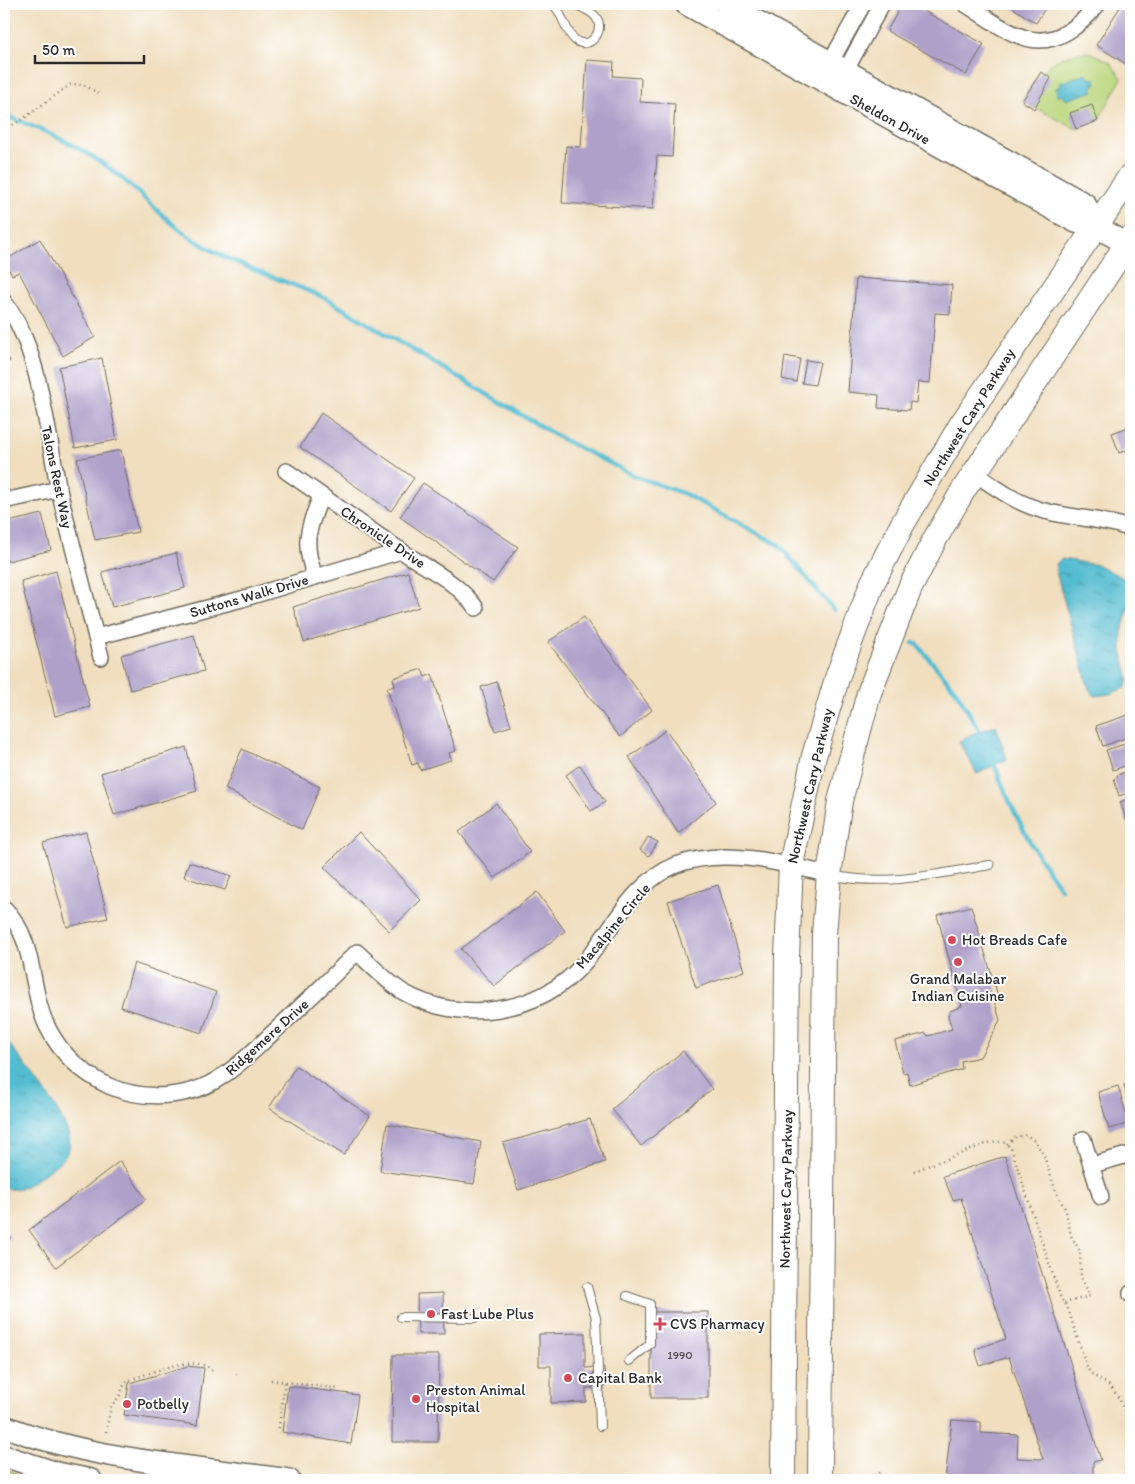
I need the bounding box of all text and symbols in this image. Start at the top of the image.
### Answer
scale bar [35,32,144,64]
text: 50 m [42,41,75,59]
street label: Sheldon Drive [847,90,933,148]
street label: Northwest Cary Parkway [919,345,1019,489]
street label: Talons Rest Way [37,424,77,530]
street label: Chronicle Drive [337,502,429,572]
street label: Suttons Walk Drive [188,570,310,622]
street label: Northwest Cary Parkway [783,707,837,865]
street label: Macalpine Circle [572,879,654,973]
place label: Hot Breads Cafe [962,931,1068,949]
marker: Hot Breads Cafe [946,934,958,946]
marker: Grand Malabar Indian Cuisine [952,956,964,968]
place label: Grand Malabar Indian Cuisine [910,970,1006,1005]
street label: Ridgemere Drive [222,995,312,1079]
street label: Northwest Cary Parkway [776,1109,796,1269]
place label: Fast Lube Plus [441,1305,534,1323]
marker: Fast Lube Plus [425,1308,437,1320]
place label: CVS Pharmacy [670,1315,764,1333]
marker: CVS Pharmacy [654,1318,666,1330]
house number: 1990 [667,1348,693,1362]
place label: Capital Bank [578,1369,662,1387]
marker: Capital Bank [562,1372,574,1384]
place label: Preston Animal Hospital [426,1381,526,1416]
marker: Preston Animal Hospital [410,1393,422,1405]
place label: Potbelly [137,1395,189,1413]
marker: Potbelly [121,1398,133,1410]

